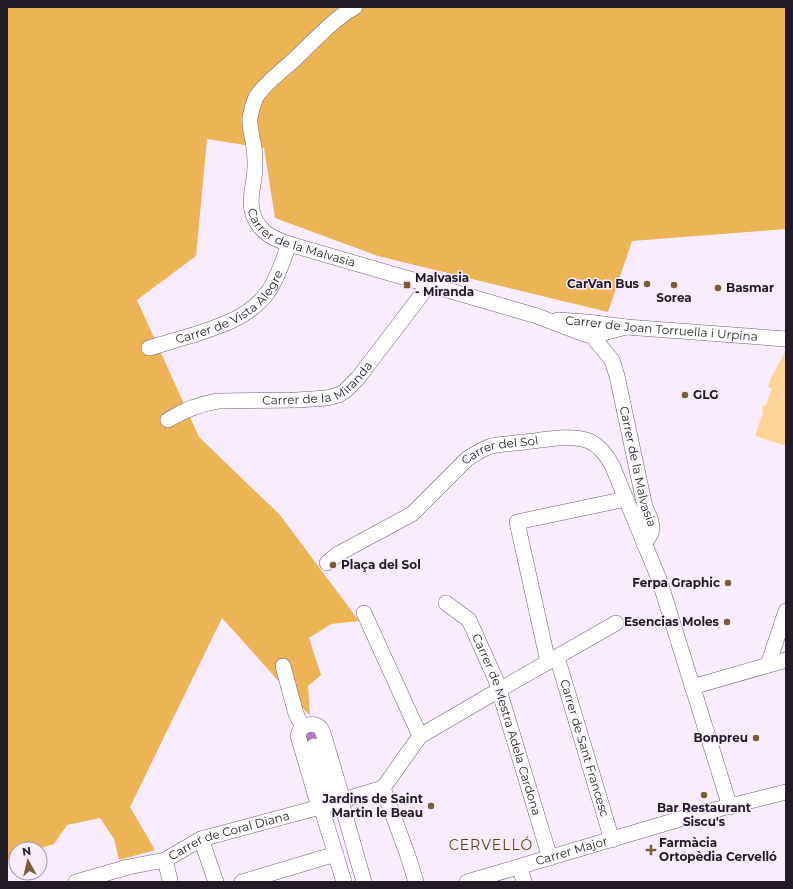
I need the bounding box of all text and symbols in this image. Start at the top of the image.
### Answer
street label: Carrer de la Malvasia [245,206,358,270]
street label: Carrer de Vista Alegre [173,268,286,347]
place label: Malvasia - Miranda [415,270,474,299]
place label: CarVan Bus [567,276,640,291]
marker: CarVan Bus [642,279,652,289]
marker: Malvasia - Miranda [402,280,412,290]
marker: Sorea [669,280,679,290]
place label: Basmar [726,280,774,295]
marker: Basmar [713,283,723,293]
place label: Sorea [656,290,692,305]
street label: Carrer de Joan Torruella i Urpina [565,313,758,344]
street label: Carrer de la Miranda [262,358,375,407]
place label: GLG [693,387,719,402]
marker: GLG [680,390,690,400]
street label: Carrer de la Malvasia [617,405,660,528]
street label: Carrer del Sol [458,432,539,468]
place label: Plaça del Sol [341,557,421,572]
marker: Plaça del Sol [328,560,338,570]
place label: Ferpa Graphic [632,575,720,590]
marker: Ferpa Graphic [723,578,733,588]
place label: Esencias Moles [624,614,720,629]
marker: Esencias Moles [722,617,732,627]
street label: Carrer de Mestra Adela Cardona [469,631,545,817]
street label: Carrer de Sant Francesc [557,677,613,819]
place label: Bonpreu [694,730,748,745]
marker: Bonpreu [751,733,761,743]
marker: Bar Restaurant Siscu's [699,790,709,800]
place label: Jardins de Saint Martin le Beau [322,791,424,820]
place label: Bar Restaurant Siscu's [657,800,752,829]
marker: Jardins de Saint Martin le Beau [426,801,436,811]
street label: Carrer de Coral Diana [166,808,291,863]
street label: Carrer Major [534,833,609,868]
place label: Farmàcia Ortopèdia Cervelló [659,835,777,864]
district label: CERVELLÓ [449,836,533,854]
north arrow [8,841,48,881]
text: N [21,844,32,859]
marker: Farmàcia Ortopèdia Cervelló [646,845,656,855]

